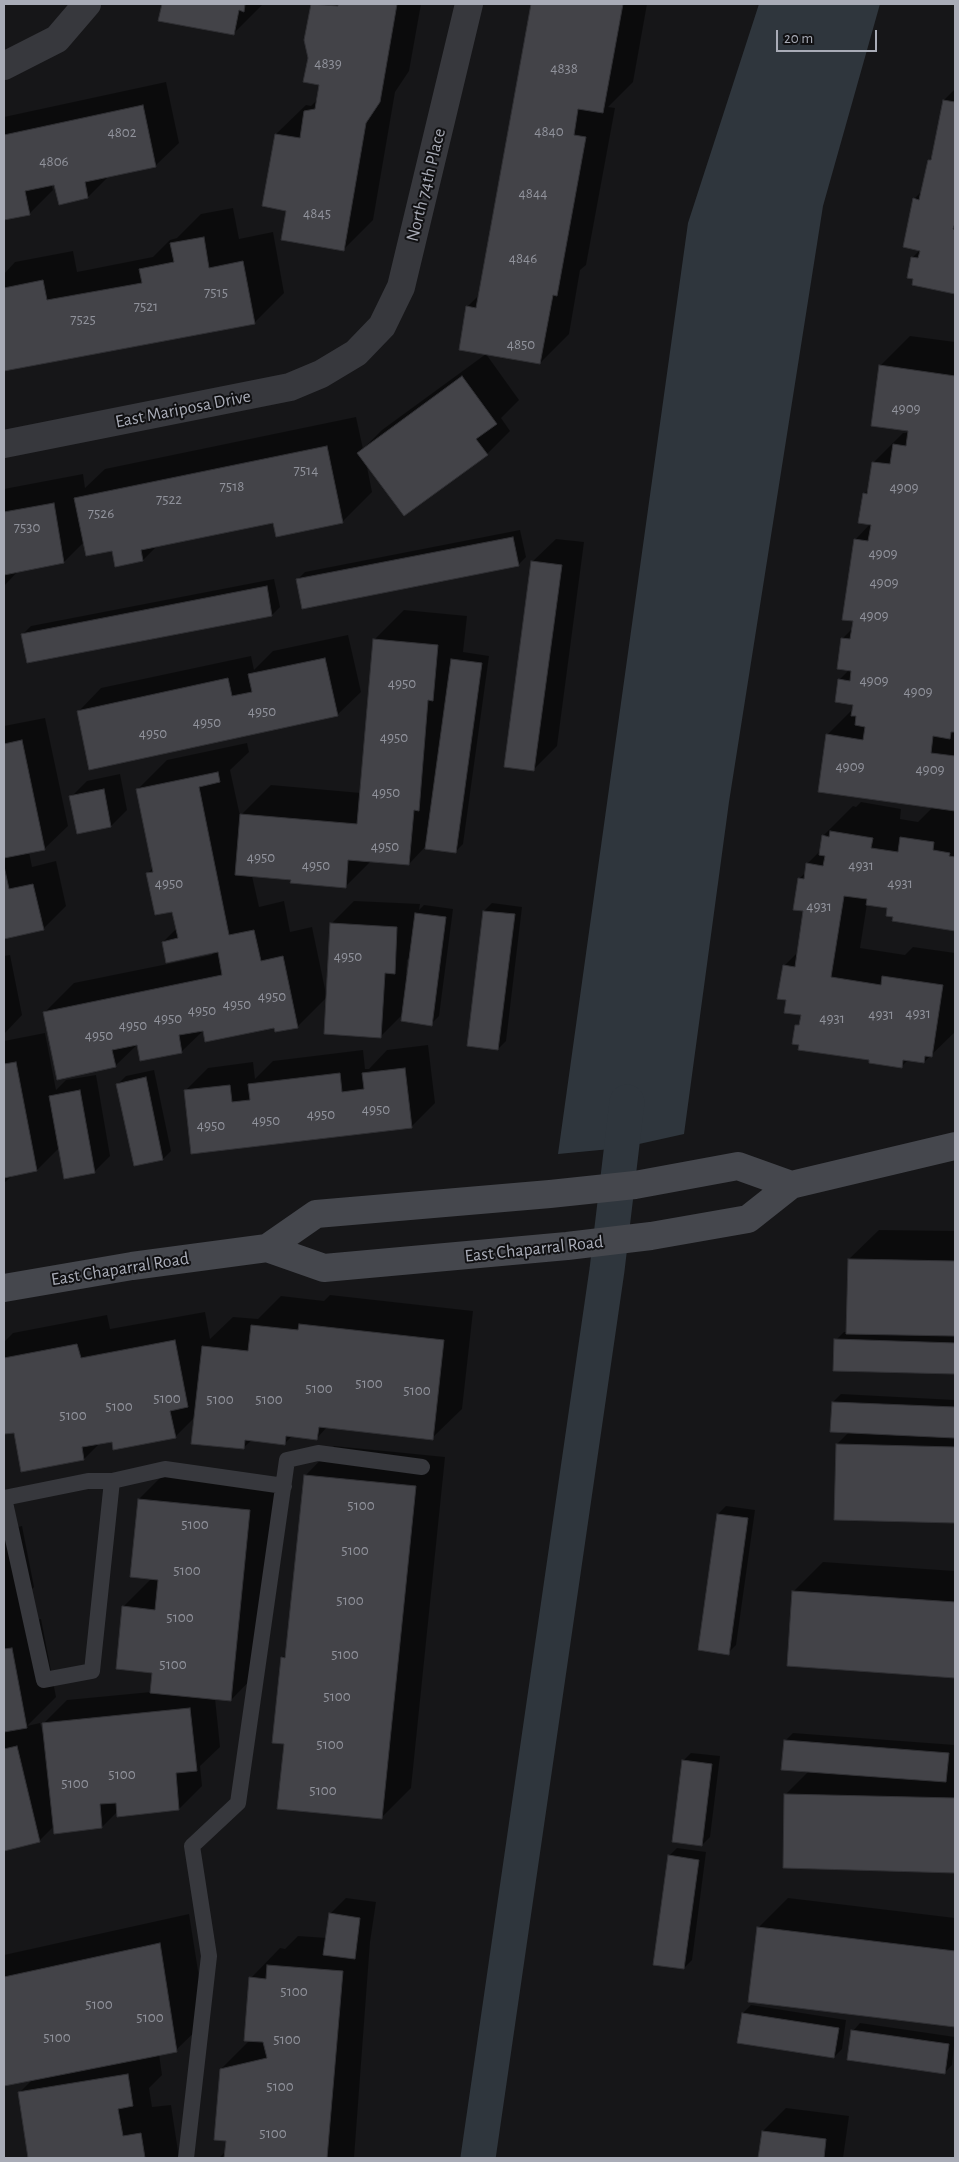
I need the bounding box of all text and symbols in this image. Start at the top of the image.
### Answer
scale bar [779,20,880,52]
text: 20 m [784,31,813,46]
house number: 4839 [314,54,342,72]
house number: 4838 [550,59,578,77]
house number: 4840 [534,122,564,140]
house number: 4802 [107,123,137,141]
street label: North 74th Place [401,126,451,244]
house number: 4806 [39,152,69,170]
house number: 4844 [519,184,547,202]
house number: 4845 [303,204,331,222]
house number: 4846 [509,249,537,267]
house number: 7515 [204,283,228,301]
house number: 7521 [134,297,158,315]
house number: 7525 [70,310,96,328]
house number: 4850 [507,335,535,353]
street label: East Mariposa Drive [113,385,253,433]
house number: 4909 [891,399,921,417]
house number: 7514 [294,461,318,479]
house number: 7518 [220,477,244,495]
house number: 4909 [889,478,919,496]
house number: 7522 [156,490,182,508]
house number: 7526 [88,504,114,522]
house number: 7530 [14,518,40,536]
house number: 4909 [868,544,898,562]
house number: 4909 [869,573,899,591]
house number: 4909 [859,606,889,624]
house number: 4909 [859,671,889,689]
house number: 4950 [388,674,416,692]
house number: 4909 [903,682,933,700]
house number: 4950 [248,702,276,720]
house number: 4950 [193,713,221,731]
house number: 4950 [139,724,167,742]
house number: 4950 [380,728,408,746]
house number: 4909 [835,757,865,775]
house number: 4909 [915,760,945,778]
house number: 4950 [372,783,400,801]
house number: 4950 [371,837,399,855]
house number: 4950 [247,848,275,866]
house number: 4950 [302,856,330,874]
house number: 4931 [848,856,874,874]
house number: 4950 [155,874,183,892]
house number: 4931 [887,874,913,892]
house number: 4931 [806,897,832,915]
house number: 4950 [334,947,362,965]
house number: 4950 [258,987,286,1005]
house number: 4950 [223,995,251,1013]
house number: 4950 [188,1001,216,1019]
house number: 4931 [905,1004,931,1022]
house number: 4931 [868,1005,894,1023]
house number: 4950 [154,1009,182,1027]
house number: 4931 [819,1009,845,1027]
house number: 4950 [119,1016,147,1034]
house number: 4950 [85,1026,113,1044]
house number: 4950 [362,1100,390,1118]
house number: 4950 [307,1105,335,1123]
house number: 4950 [252,1111,280,1129]
house number: 4950 [197,1116,225,1134]
street label: East Chaparral Road [464,1231,604,1267]
street label: East Chaparral Road [50,1247,190,1291]
house number: 5100 [355,1374,383,1392]
house number: 5100 [305,1379,333,1397]
house number: 5100 [403,1381,431,1399]
house number: 5100 [153,1389,181,1407]
house number: 5100 [206,1390,234,1408]
house number: 5100 [255,1390,283,1408]
house number: 5100 [105,1397,133,1415]
house number: 5100 [59,1406,87,1424]
house number: 5100 [347,1496,375,1514]
house number: 5100 [181,1515,209,1533]
house number: 5100 [341,1541,369,1559]
house number: 5100 [173,1561,201,1579]
house number: 5100 [336,1591,364,1609]
house number: 5100 [166,1608,194,1626]
house number: 5100 [331,1645,359,1663]
house number: 5100 [159,1655,187,1673]
house number: 5100 [323,1687,351,1705]
house number: 5100 [316,1735,344,1753]
house number: 5100 [108,1765,136,1783]
house number: 5100 [61,1774,89,1792]
house number: 5100 [309,1781,337,1799]
house number: 5100 [280,1982,308,2000]
house number: 5100 [85,1995,113,2013]
house number: 5100 [136,2008,164,2026]
house number: 5100 [43,2028,71,2046]
house number: 5100 [273,2030,301,2048]
house number: 5100 [266,2077,294,2095]
house number: 5100 [259,2124,287,2142]

